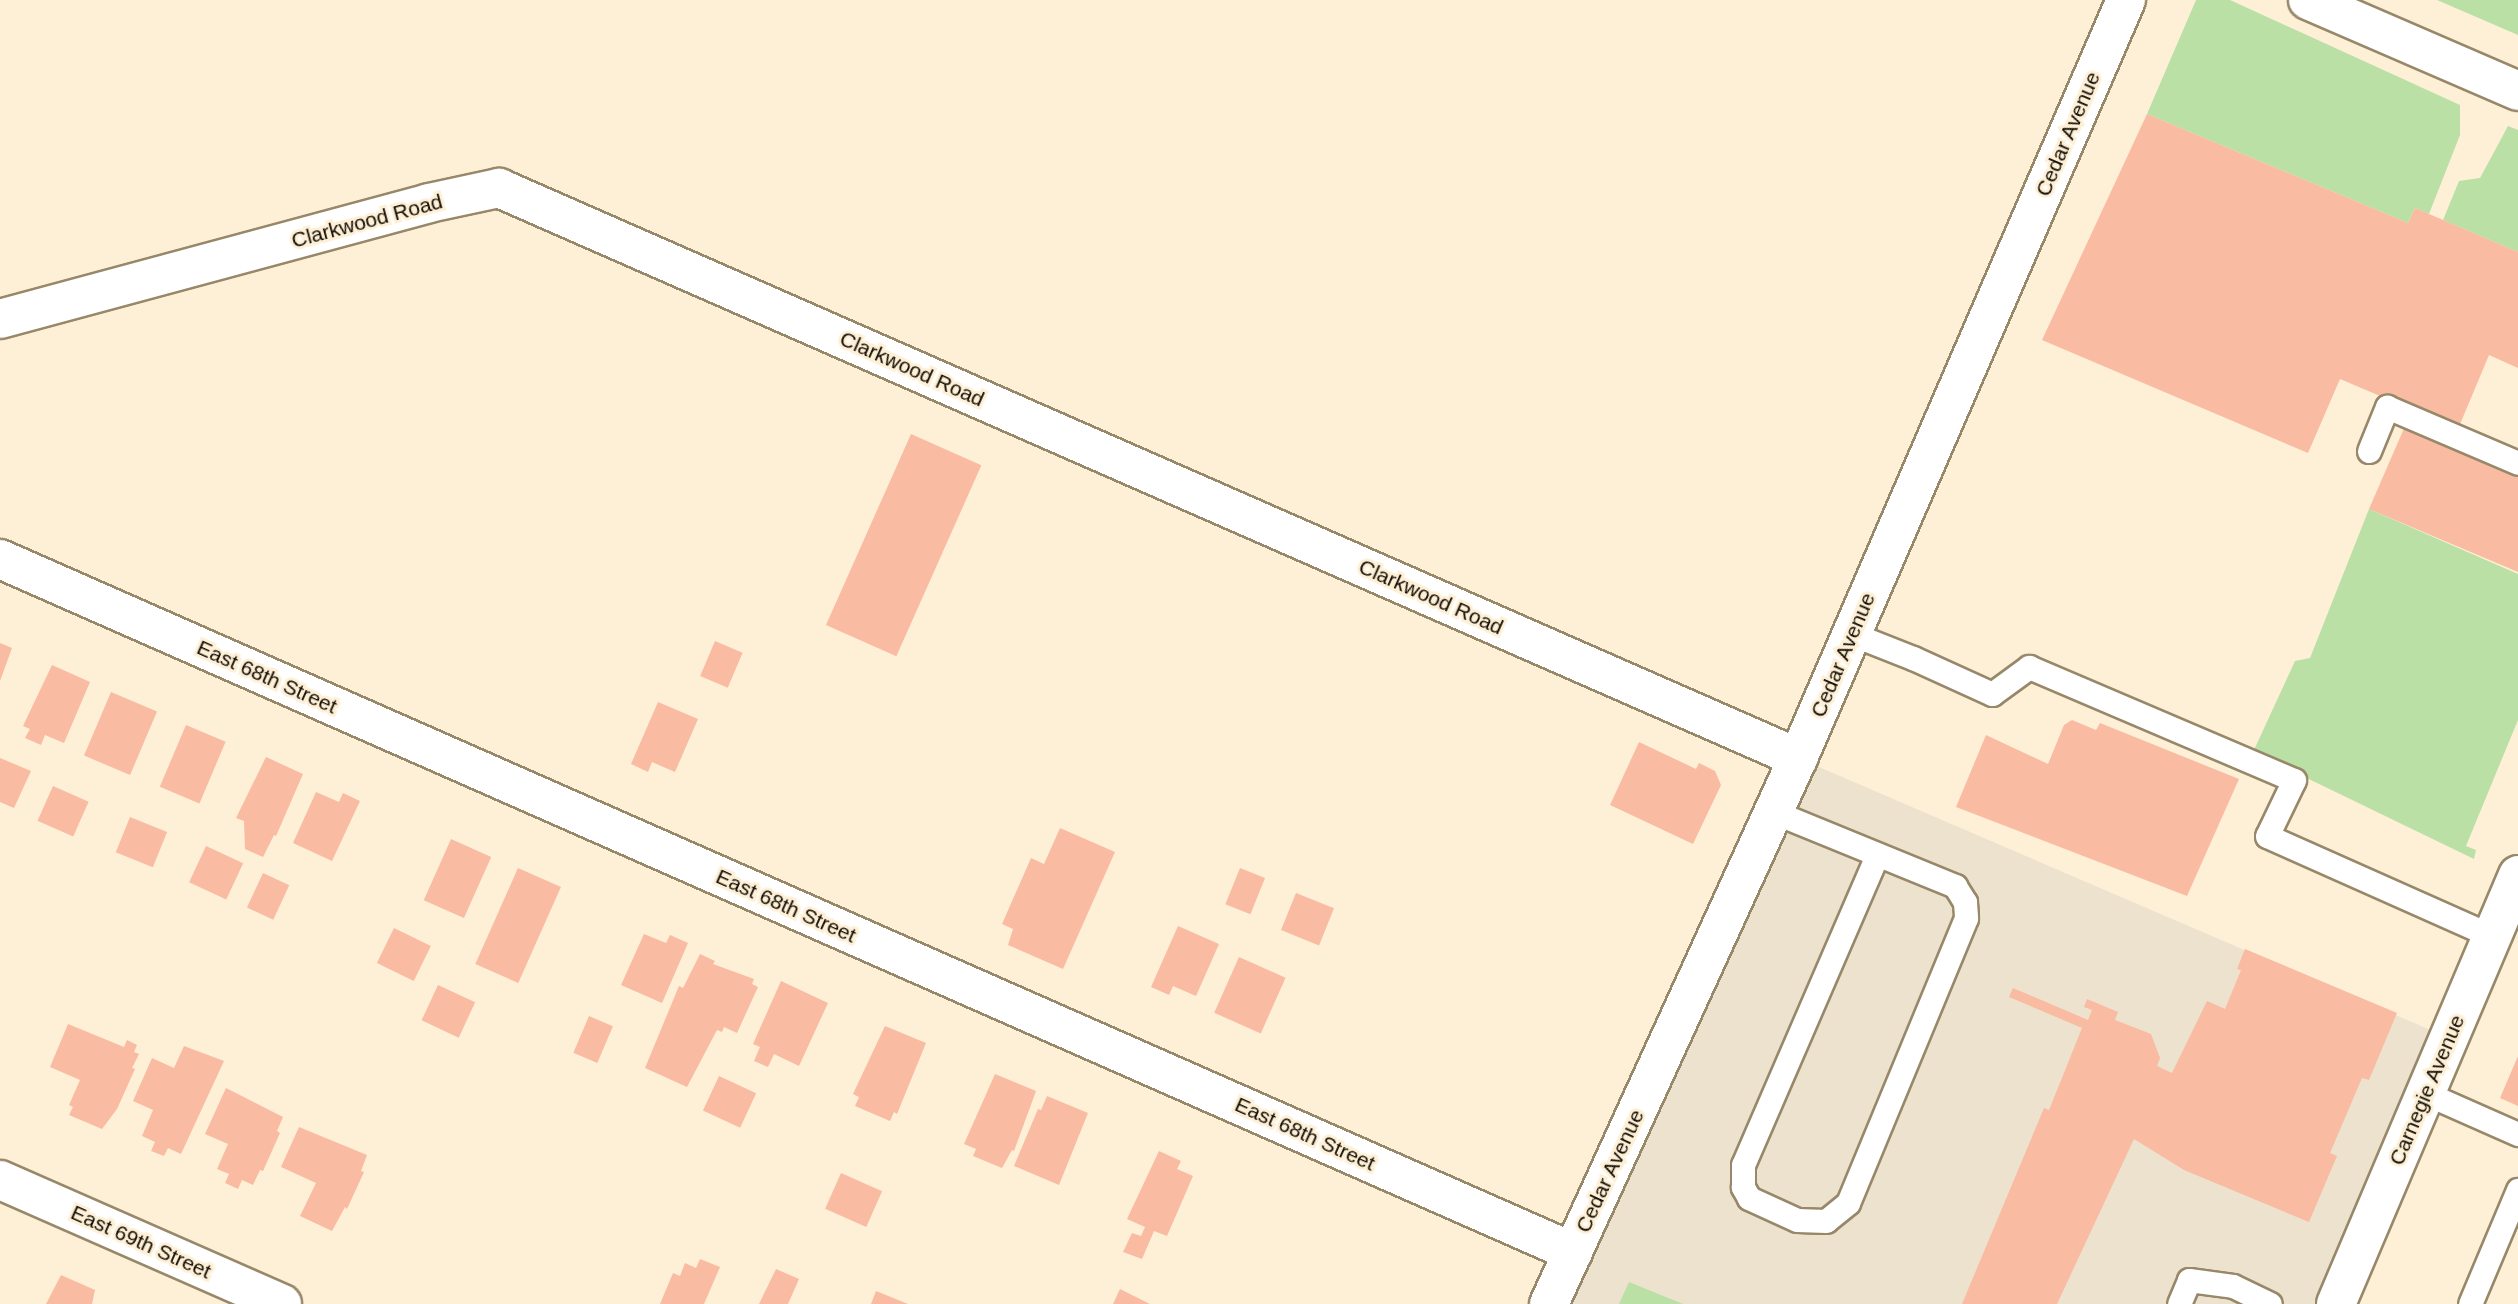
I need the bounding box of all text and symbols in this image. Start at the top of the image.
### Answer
street label: Cedar Avenue [2030,67,2106,201]
street label: Clarkwood Road [289,189,445,253]
street label: Clarkwood Road [836,326,988,412]
street label: Clarkwood Road [1355,554,1507,640]
street label: Cedar Avenue [1805,588,1881,722]
street label: East 68th Street [193,635,341,719]
street label: East 68th Street [712,864,860,948]
street label: Carnegie Avenue [2384,1011,2470,1169]
street label: East 68th Street [1231,1092,1379,1176]
street label: Cedar Avenue [1570,1105,1650,1237]
street label: East 69th Street [67,1200,215,1284]

